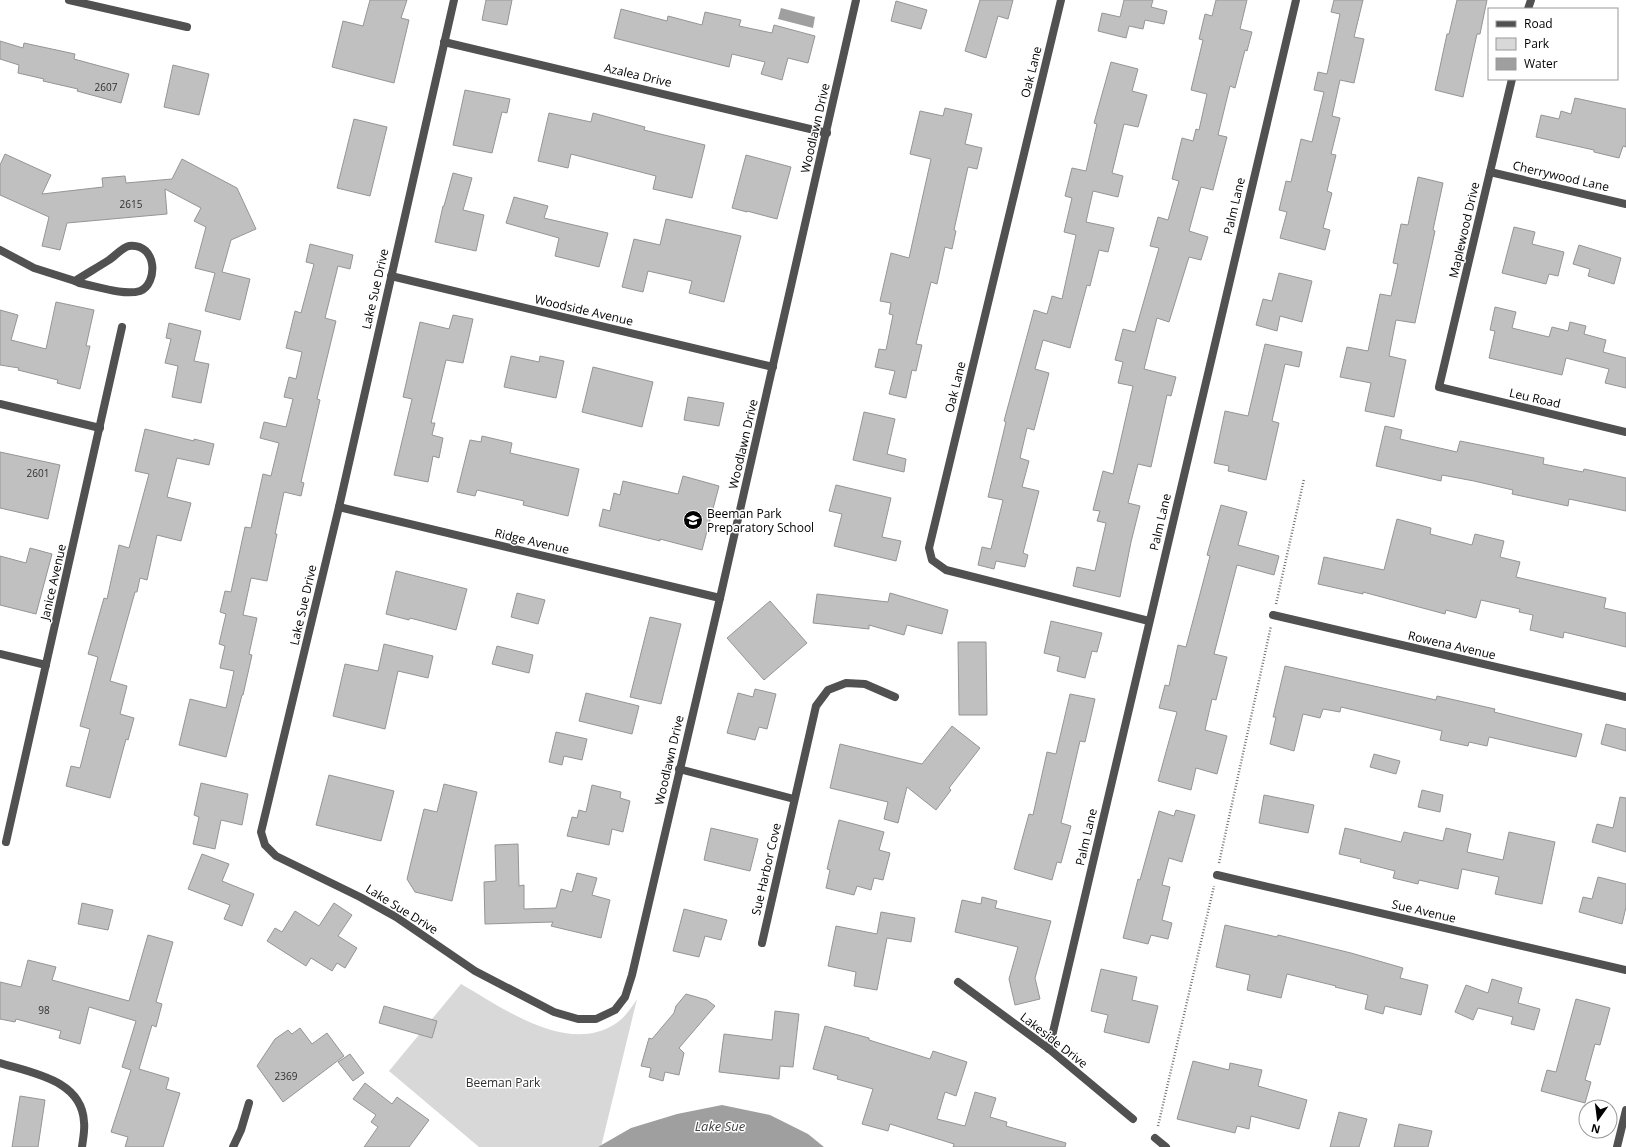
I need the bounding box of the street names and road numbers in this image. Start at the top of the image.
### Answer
street label: Oak Lane [1016,44,1046,100]
street label: Azalea Drive [603,59,674,91]
street label: Woodlawn Drive [796,81,834,175]
street label: Cherrywood Lane [1511,157,1611,195]
street label: Palm Lane [1219,175,1249,236]
street label: Maplewood Drive [1445,180,1483,280]
street label: Lake Sue Drive [357,247,393,331]
street label: Woodside Avenue [533,290,635,330]
street label: Oak Lane [940,359,970,415]
street label: Leu Road [1508,384,1562,412]
street label: Woodlawn Drive [724,397,762,491]
street label: Palm Lane [1145,491,1175,552]
street label: Ridge Avenue [493,524,571,558]
street label: Janice Avenue [36,542,70,623]
street label: Lake Sue Drive [285,563,321,647]
street label: Rowena Avenue [1406,627,1498,663]
street label: Woodlawn Drive [650,713,688,807]
street label: Palm Lane [1071,806,1101,867]
street label: Sue Harbor Cove [747,821,785,917]
street label: Lake Sue Drive [363,880,442,938]
street label: Sue Avenue [1390,895,1458,927]
street label: Lakeside Drive [1017,1008,1091,1072]

